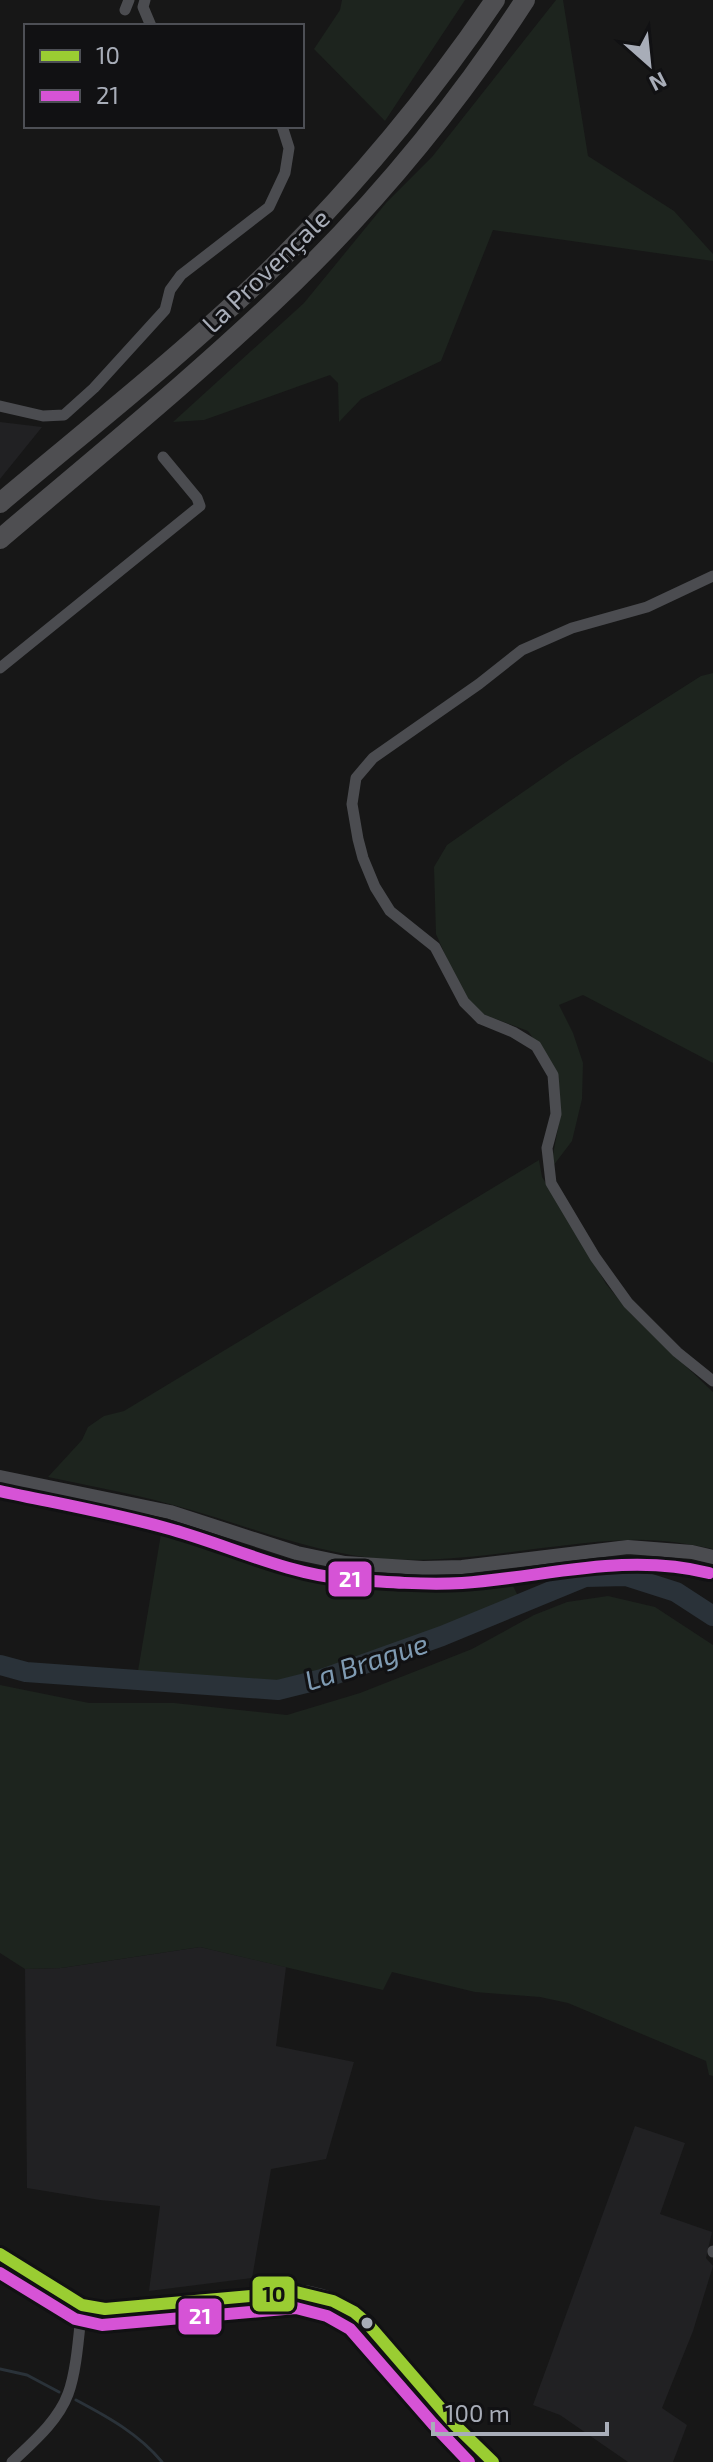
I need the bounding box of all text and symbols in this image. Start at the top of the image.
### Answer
legend [24,24,304,128]
north arrow [609,24,689,104]
text: 10 [96,40,120,69]
text: N [646,68,672,98]
text: 21 [96,80,119,109]
street label: La Provençale [195,202,336,340]
line badge: 21 [327,1560,373,1598]
text: 21 [339,1565,361,1591]
water label: La Brague [300,1625,432,1697]
line badge: 10 [251,2275,296,2313]
text: 10 [262,2280,286,2306]
line badge: 21 [177,2297,223,2336]
text: 21 [189,2302,211,2328]
unlabelled marker [359,2315,375,2331]
scale bar [433,2386,607,2436]
text: 100 m [445,2398,510,2427]

